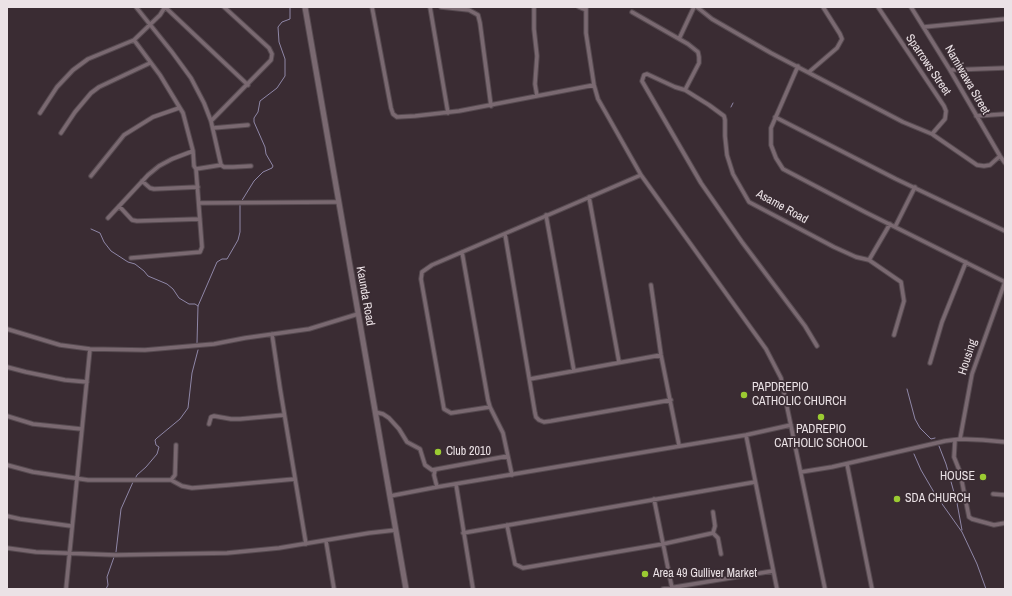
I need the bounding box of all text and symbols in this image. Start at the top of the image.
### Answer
street label: Sparrows Street [902,32,954,98]
street label: Namiwawa Street [941,43,993,117]
street label: Asame Road [754,187,810,227]
street label: Kaunda Road [353,265,377,327]
street label: Housing [955,337,981,377]
place label: PAPDREPIO CATHOLIC CHURCH [752,381,846,409]
marker: PAPDREPIO CATHOLIC CHURCH [739,390,749,400]
marker: PADREPIO CATHOLIC SCHOOL [816,412,826,422]
place label: PADREPIO CATHOLIC SCHOOL [774,423,868,451]
place label: Club 2010 [446,445,491,459]
marker: Club 2010 [433,447,443,457]
place label: HOUSE [940,470,975,484]
marker: HOUSE [978,472,988,482]
place label: SDA CHURCH [905,492,971,506]
marker: SDA CHURCH [892,494,902,504]
place label: Area 49 Gulliver Market [653,567,757,581]
marker: Area 49 Gulliver Market [640,569,650,579]

